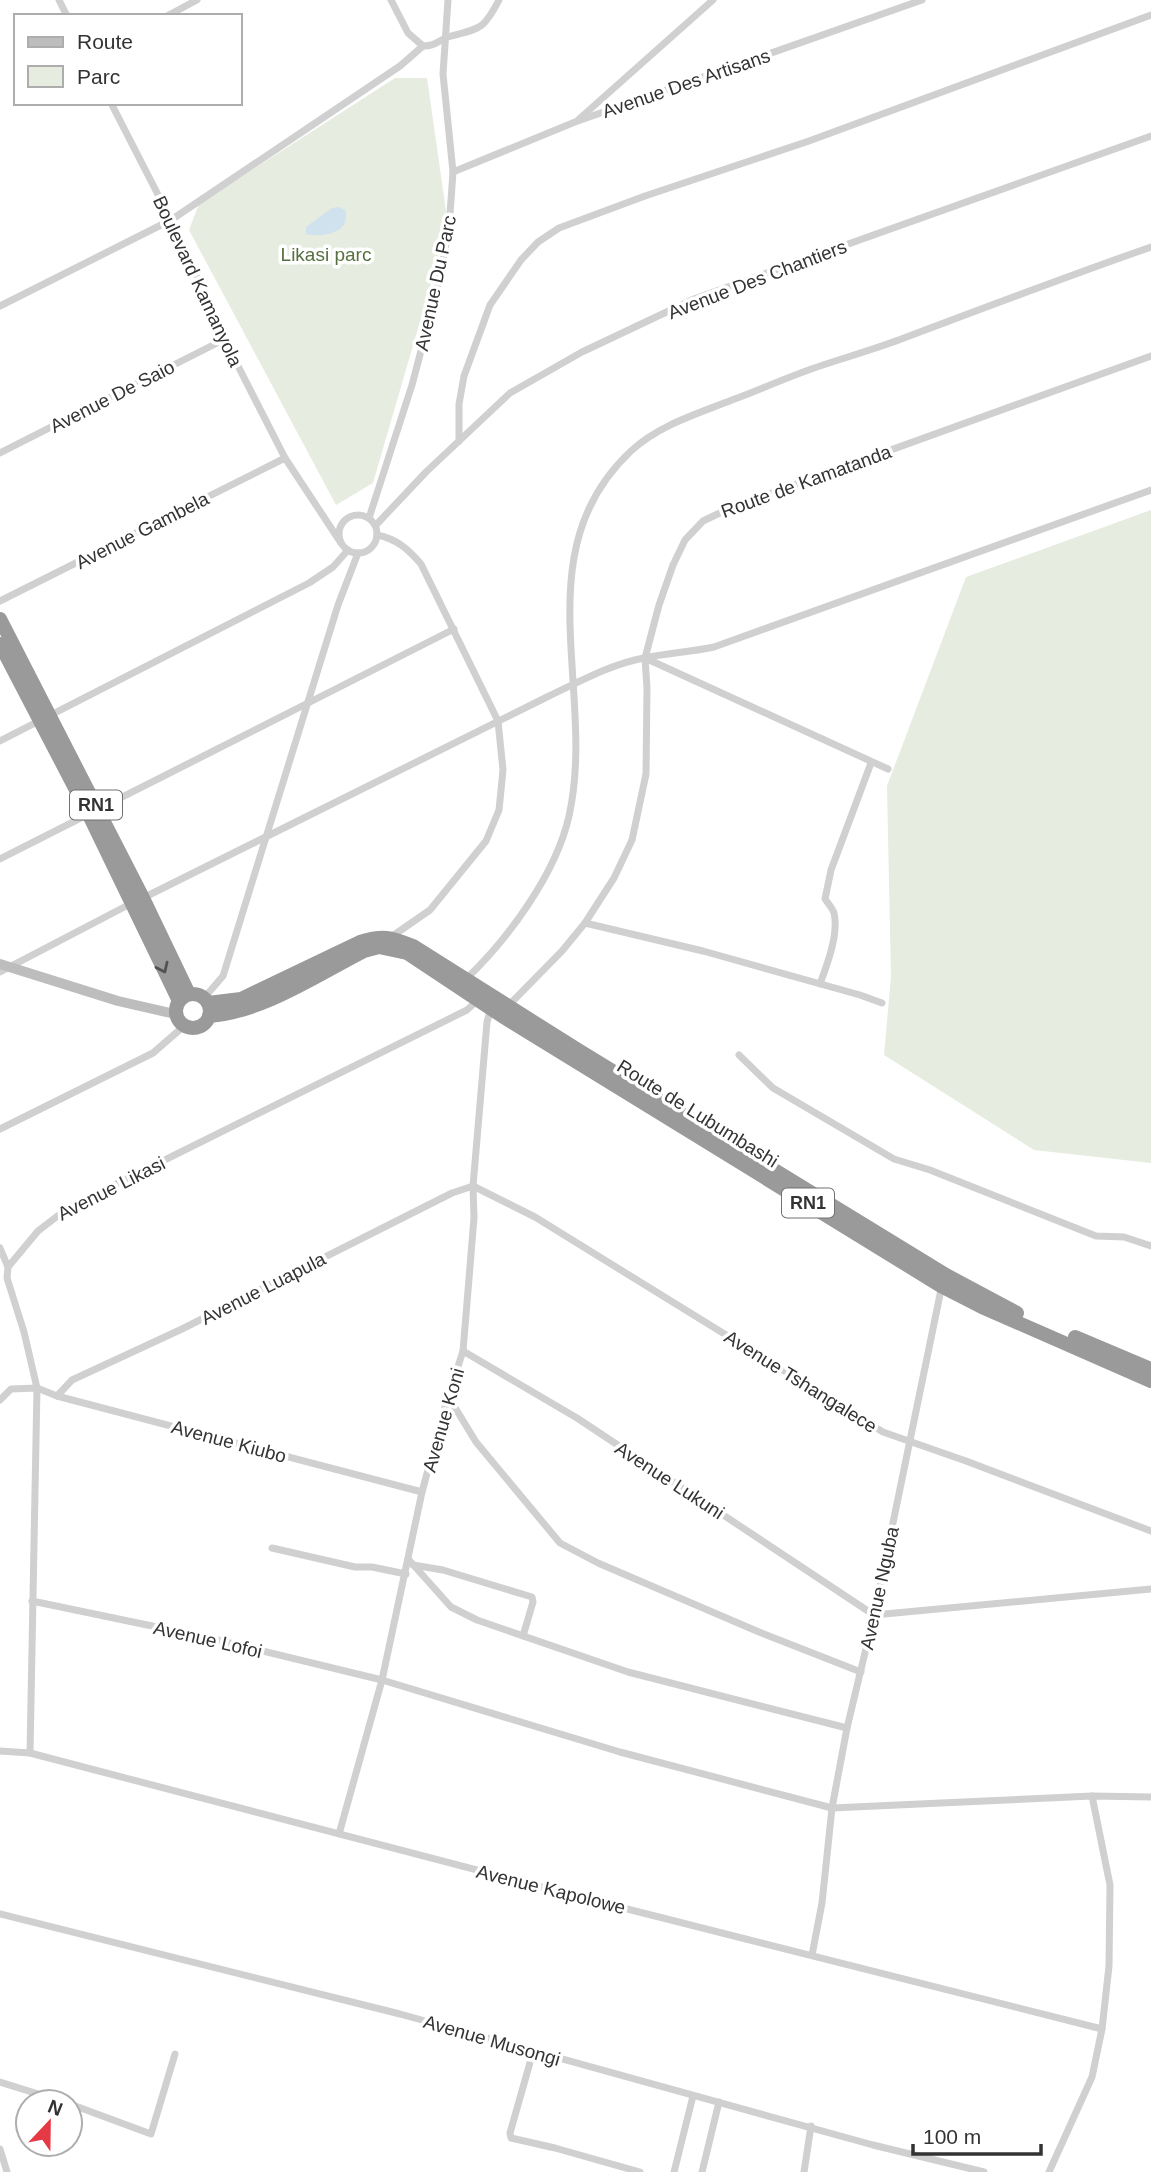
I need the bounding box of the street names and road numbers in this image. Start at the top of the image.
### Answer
street label: Avenue Des Artisans [600,45,773,122]
street label: Boulevard Kamanyola [149,193,247,370]
street label: Avenue Du Parc [411,213,460,353]
street label: Avenue Des Chantiers [665,236,850,323]
street label: Avenue De Saio [46,356,178,437]
street label: Route de Kamatanda [718,441,895,522]
street label: Avenue Gambela [72,488,213,573]
road number: RN1 [70,790,122,820]
street label: Route de Lubumbashi [613,1055,782,1172]
street label: Avenue Likasi [54,1152,169,1225]
road number: RN1 [782,1188,834,1218]
street label: Avenue Luapula [197,1248,329,1329]
street label: Avenue Tshangalece [721,1326,881,1437]
street label: Avenue Koni [419,1366,468,1475]
street label: Avenue Kiubo [169,1416,289,1467]
street label: Avenue Lukuni [611,1437,728,1523]
street label: Avenue Nguba [856,1524,903,1652]
street label: Avenue Lofoi [152,1617,264,1662]
street label: Avenue Kapolowe [474,1861,628,1918]
street label: Avenue Musongi [421,2011,563,2070]

